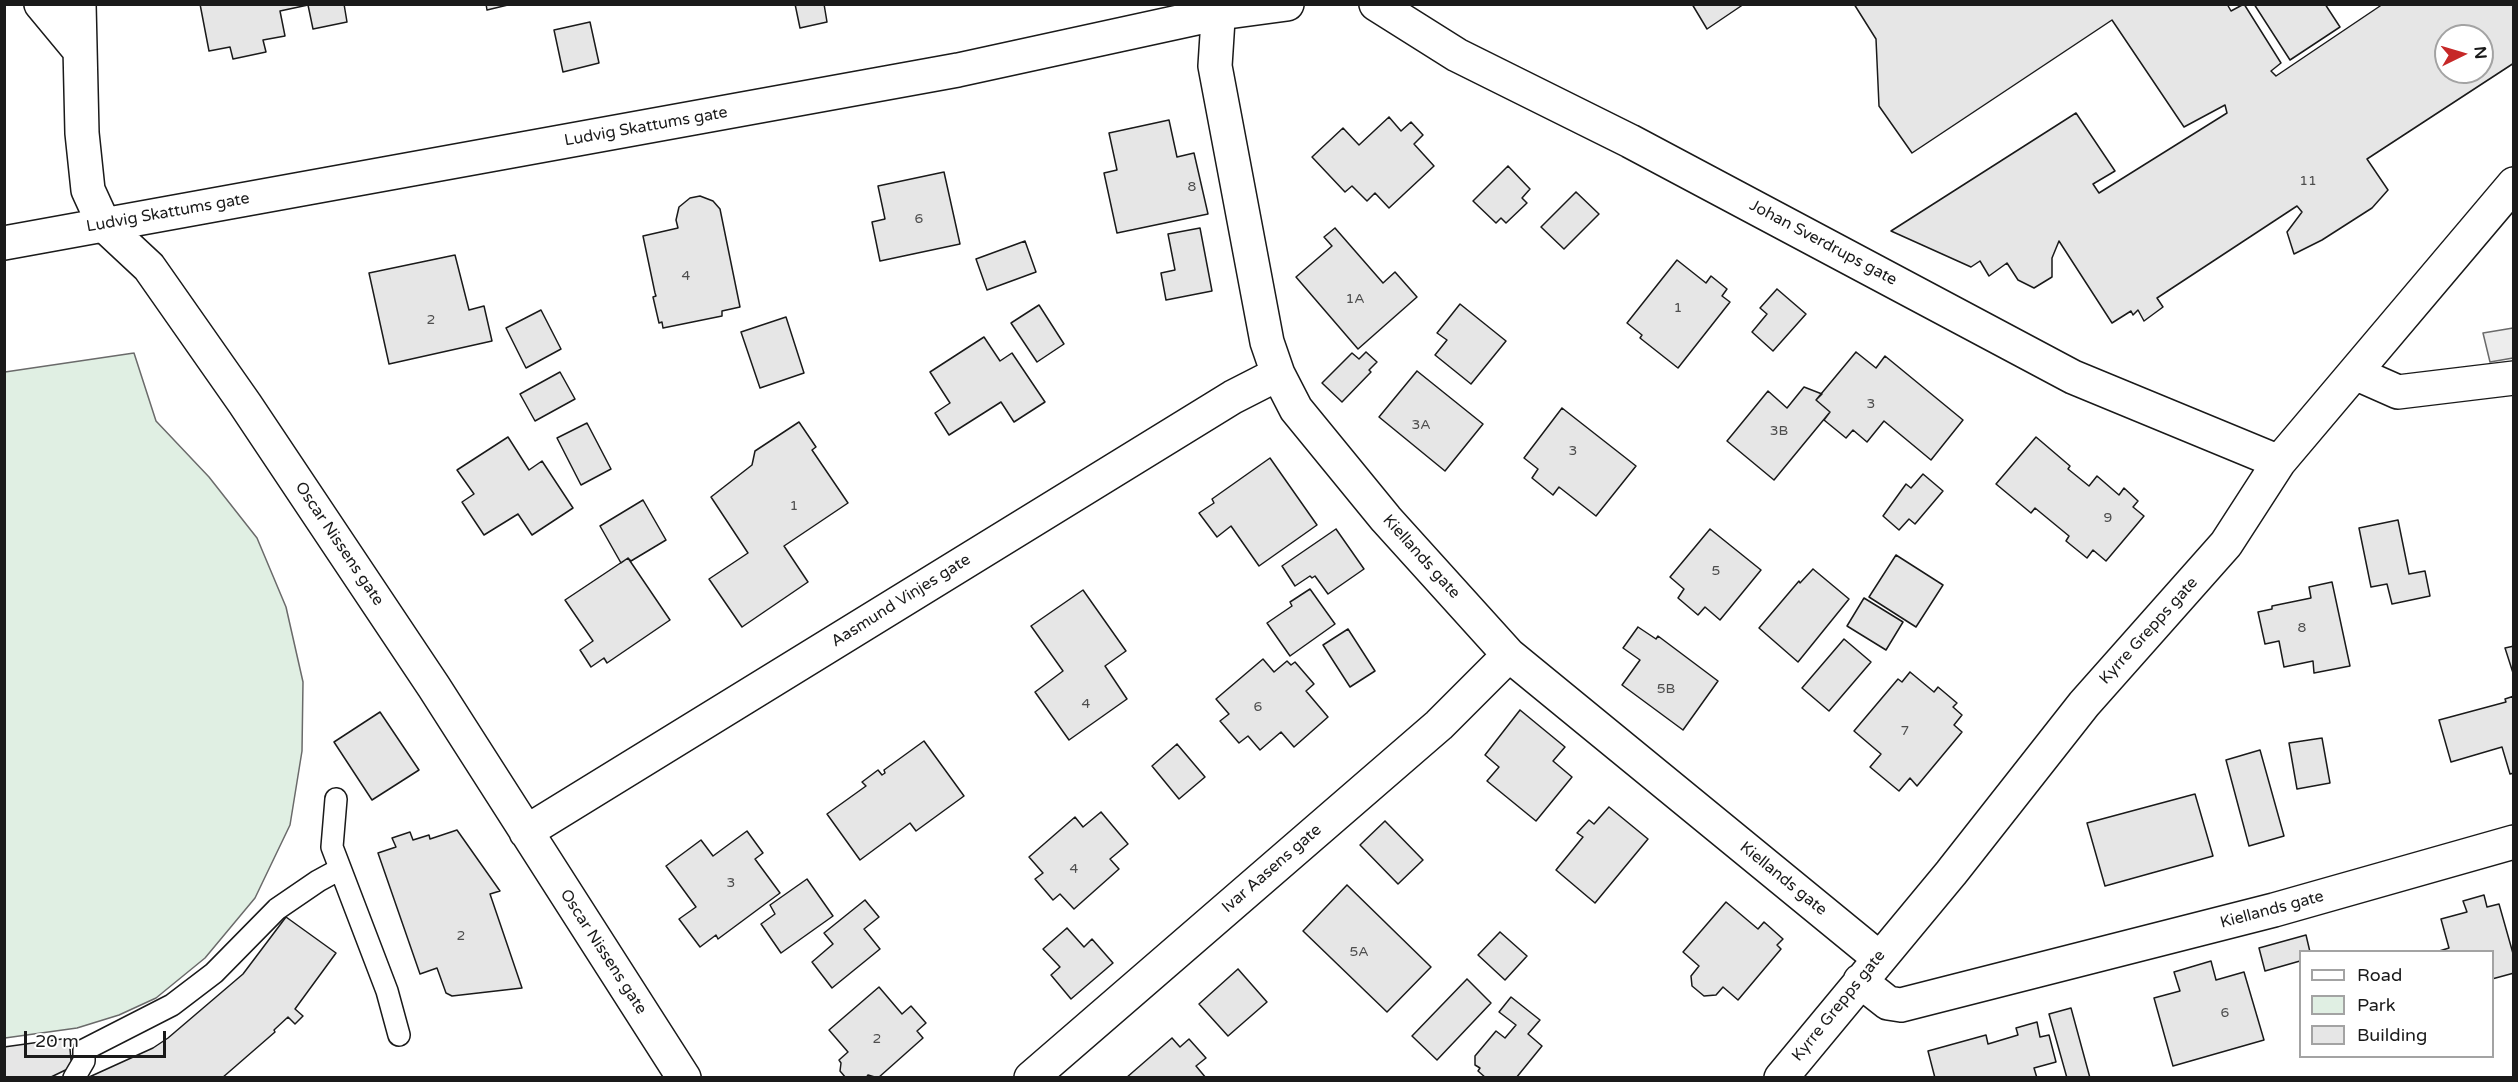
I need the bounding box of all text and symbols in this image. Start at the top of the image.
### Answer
north arrow [2434,24,2494,84]
text: N [2469,45,2490,60]
street label: Ludvig Skattums gate [563,103,729,151]
house number: 11 [2299,173,2317,189]
house number: 8 [1188,179,1196,195]
street label: Ludvig Skattums gate [85,189,251,237]
street label: Johan Sverdrups gate [1746,196,1900,290]
house number: 6 [915,211,923,227]
house number: 4 [682,268,690,284]
house number: 1A [1345,291,1365,307]
house number: 1 [1674,300,1682,316]
house number: 2 [427,312,435,328]
house number: 3 [1867,396,1875,412]
house number: 3A [1411,417,1431,433]
house number: 3B [1770,423,1788,439]
house number: 3 [1569,443,1577,459]
street label: Oscar Nissens gate [290,479,388,609]
house number: 1 [790,498,798,514]
house number: 9 [2104,510,2112,526]
street label: Kiellands gate [1378,511,1464,603]
street label: Aasmund Vinjes gate [828,550,974,652]
house number: 5 [1712,563,1720,579]
street label: Kyrre Grepps gate [2096,573,2202,689]
house number: 8 [2298,620,2306,636]
house number: 5B [1657,681,1675,697]
house number: 4 [1082,696,1090,712]
house number: 6 [1254,699,1262,715]
house number: 7 [1901,723,1909,739]
street label: Ivar Aasens gate [1218,821,1326,917]
street label: Kiellands gate [1736,838,1830,920]
house number: 4 [1070,861,1078,877]
house number: 3 [727,875,735,891]
street label: Oscar Nissens gate [555,886,651,1018]
street label: Kiellands gate [2218,887,2326,933]
house number: 2 [457,928,465,944]
house number: 5A [1349,944,1369,960]
street label: Kyrre Grepps gate [1788,946,1890,1066]
legend [2299,950,2494,1058]
text: Road [2357,964,2402,986]
text: Park [2357,994,2395,1016]
house number: 6 [2221,1005,2229,1021]
scale bar [27,1019,170,1057]
text: Building [2357,1024,2427,1046]
text: 20 m [35,1030,79,1052]
house number: 2 [873,1031,881,1047]

